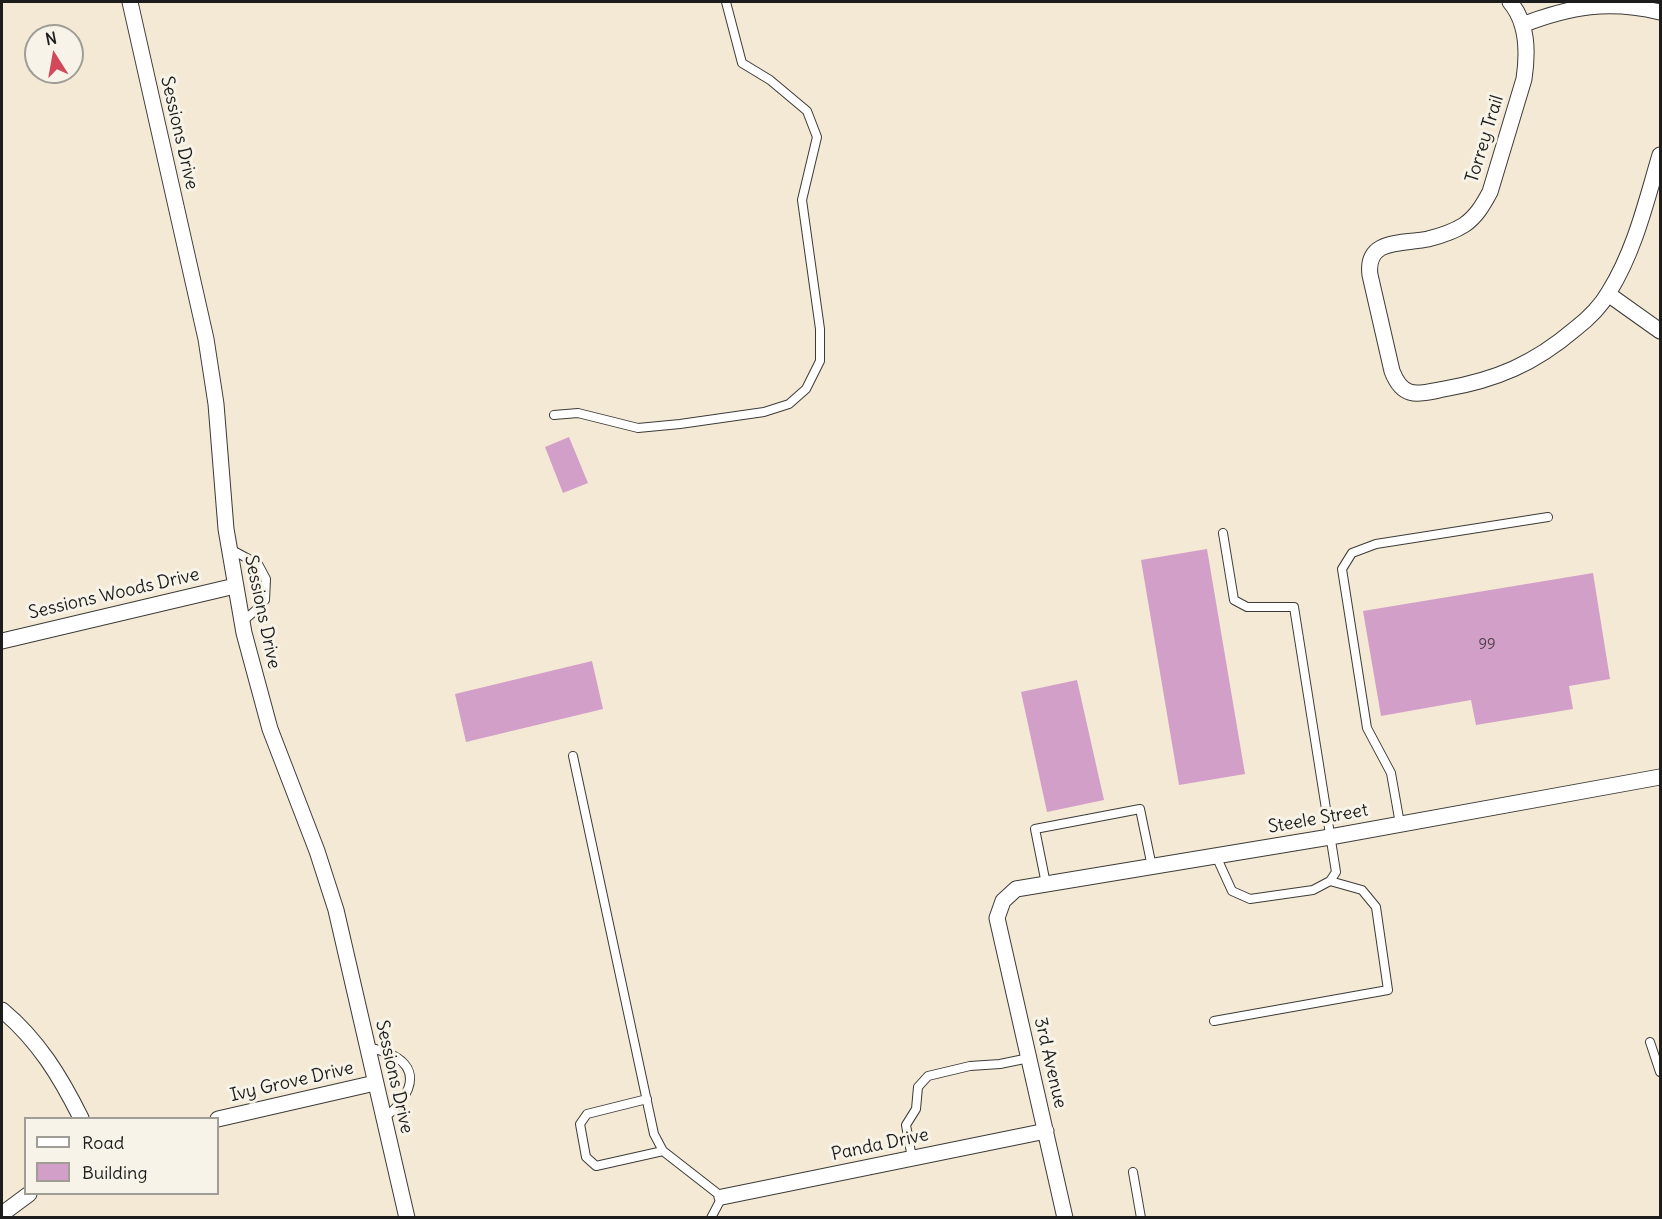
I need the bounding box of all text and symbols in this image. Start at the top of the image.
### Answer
north arrow [24,24,84,84]
text: N [44,27,58,49]
street label: Sessions Drive [155,74,203,192]
street label: Torrey Trail [1461,93,1509,185]
street label: Sessions Drive [239,553,285,671]
street label: Sessions Woods Drive [26,564,202,624]
house number: 99 [1478,636,1496,654]
street label: Steele Street [1266,800,1370,838]
street label: 3rd Avenue [1029,1015,1071,1111]
street label: Sessions Drive [370,1018,418,1136]
street label: Ivy Grove Drive [228,1057,356,1107]
legend [24,1117,219,1195]
street label: Panda Drive [829,1124,931,1166]
text: Road [82,1131,124,1154]
text: Building [82,1161,147,1184]

